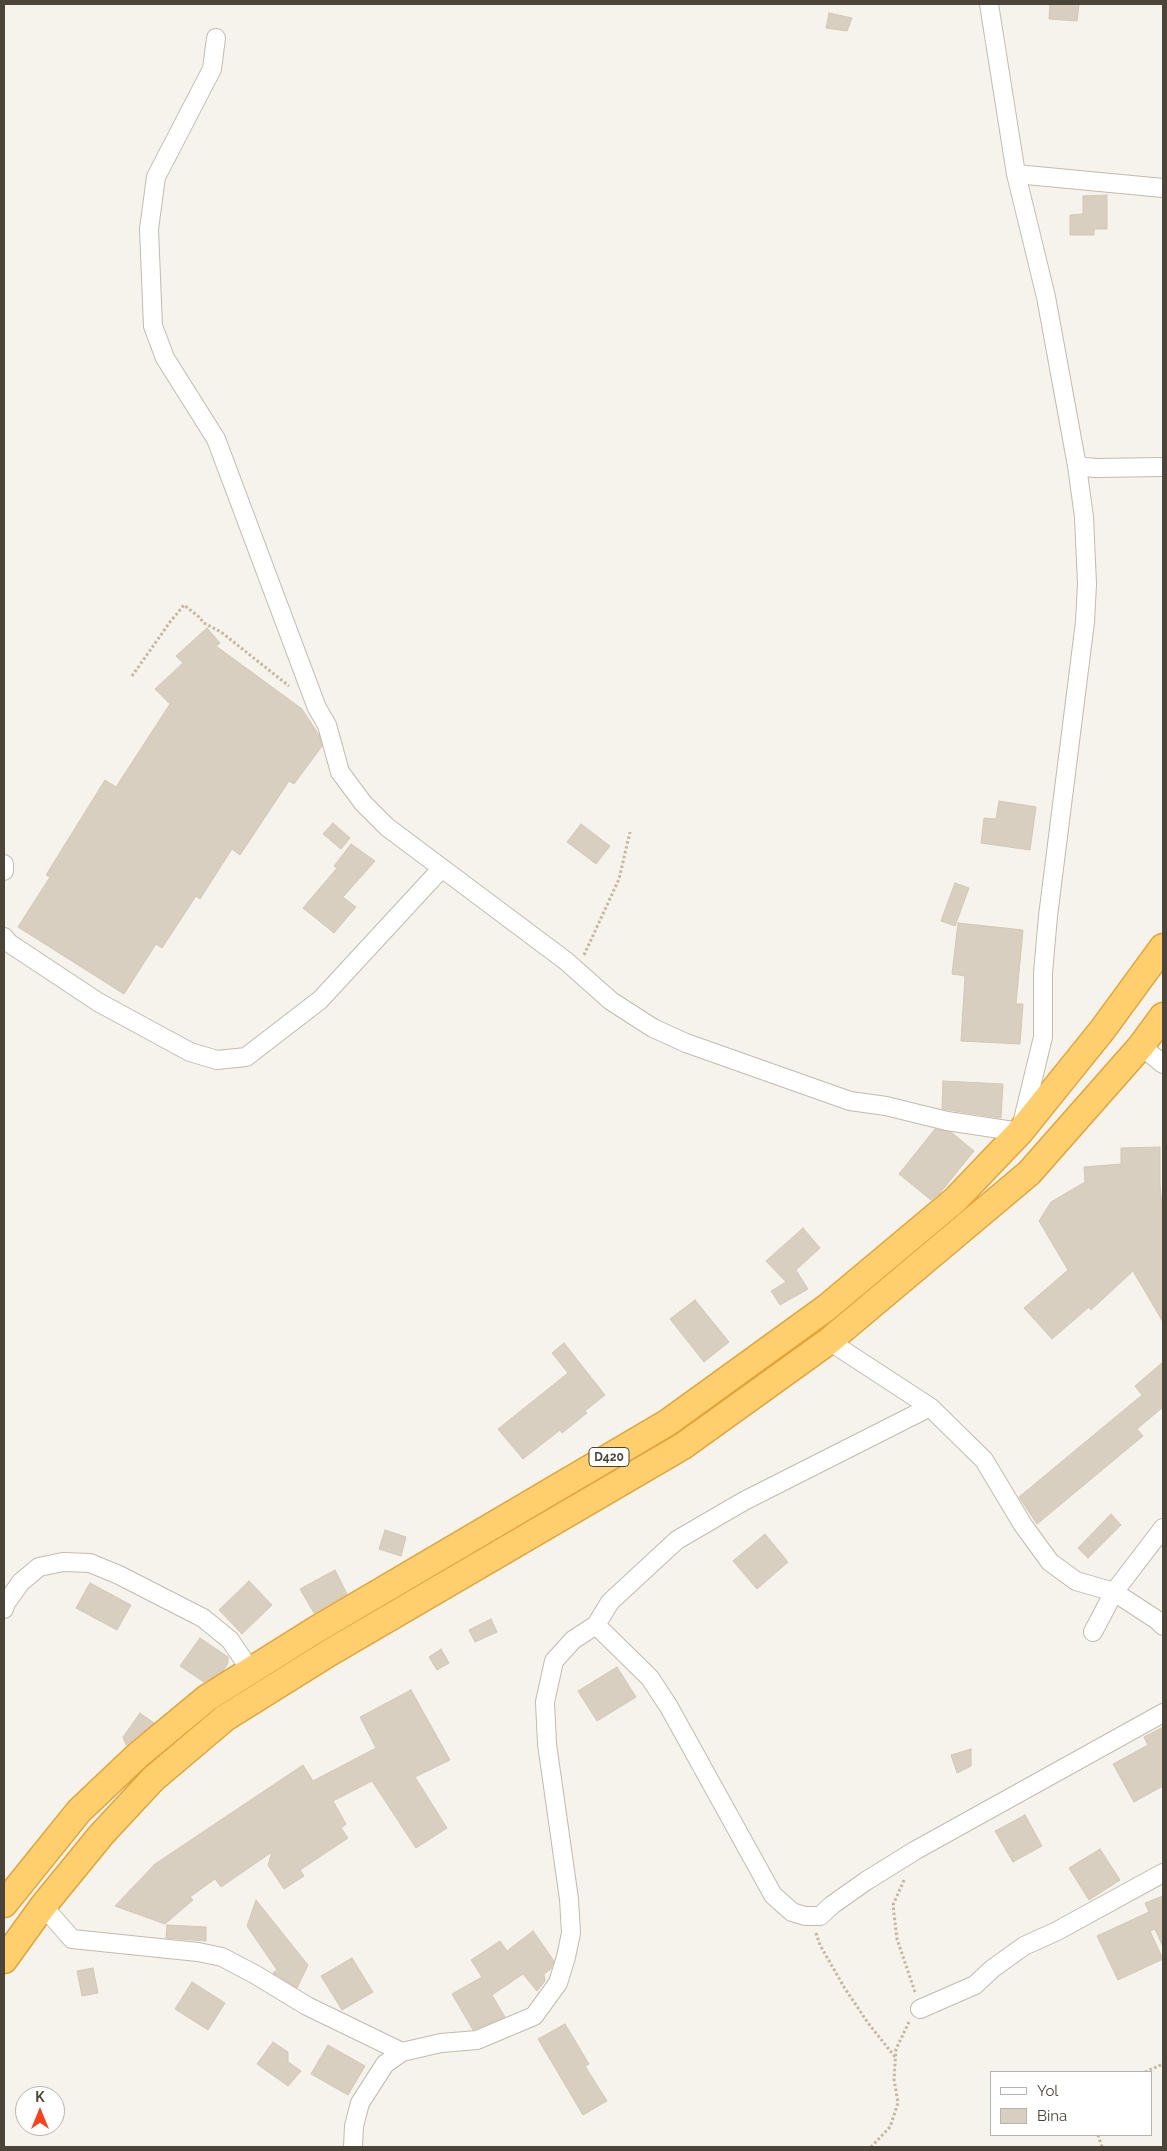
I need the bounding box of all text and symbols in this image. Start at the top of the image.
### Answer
road number: D420 [589,1448,629,1466]
legend [990,2071,1152,2136]
text: Yol [1037,2082,1058,2100]
north arrow [15,2086,65,2136]
text: K [35,2089,45,2105]
text: Bina [1037,2107,1067,2125]

